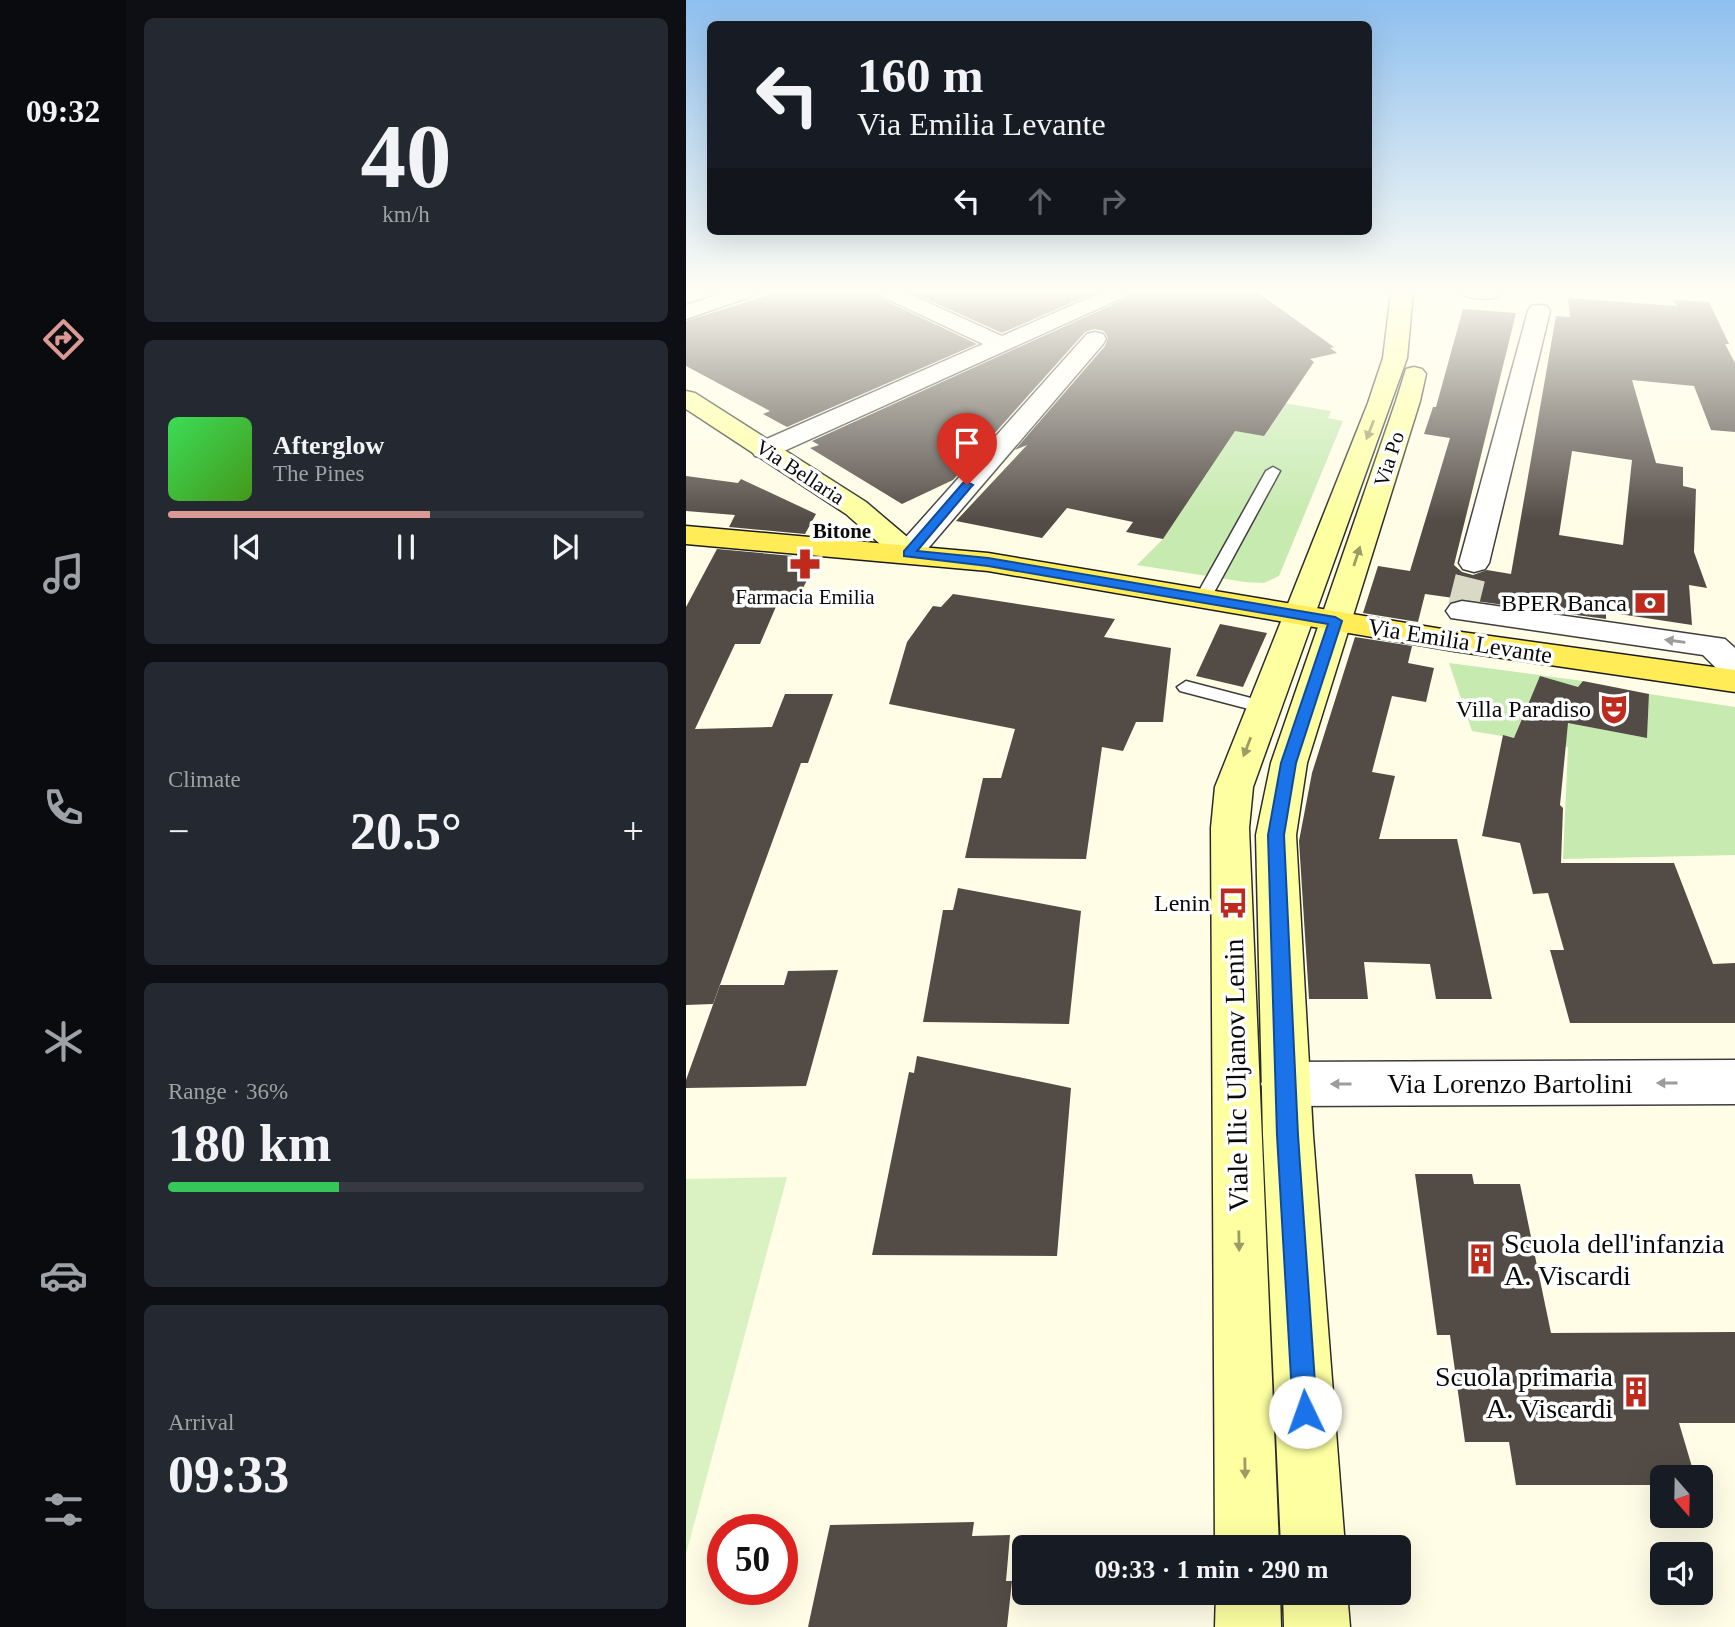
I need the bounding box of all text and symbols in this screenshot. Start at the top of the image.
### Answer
text: 160 m [857,48,984,103]
icon: left [742,49,833,140]
text: 09:32 [26,93,100,129]
text: 40 [361,106,452,207]
text: Via Emilia Levante [857,106,1106,142]
icon: left [948,182,986,220]
icon: ahead [1021,182,1059,220]
icon: right [1094,182,1132,220]
text: km/h [382,202,430,227]
icon: directions [39,315,88,364]
pin [937,413,997,485]
one-way arrow [1364,419,1375,440]
icon: arrive [948,424,986,462]
street label: Via Po [1369,428,1409,490]
text: Afterglow [273,431,384,460]
street label: Via Bellaria [751,434,849,510]
text: The Pines [273,461,364,486]
district label: Bitone [813,519,871,543]
icon: previous [228,528,266,566]
icon: pause [387,528,425,566]
icon: next [546,528,584,566]
one-way arrow [1352,546,1363,567]
pharmacy icon: Farmacia Emilia [788,547,822,581]
icon: music [39,549,88,598]
place label: Farmacia Emilia [735,585,875,609]
bank icon: BPER Banca [1633,586,1667,620]
place label: BPER Banca [1501,590,1627,616]
street label: Via Emilia Levante [1366,614,1554,668]
one-way arrow [1664,635,1686,646]
theatre icon: Villa Paradiso [1597,692,1631,726]
place label: Villa Paradiso [1456,696,1591,722]
one-way arrow [1242,736,1253,757]
text: Climate [168,767,241,792]
icon: phone [39,783,88,832]
text: 20.5° [350,803,462,860]
text: − [168,810,189,852]
text: + [623,810,644,852]
bus stop icon: Lenin [1216,886,1250,920]
place label: Lenin [1154,890,1210,916]
street label: Viale Ilic Uljanov Lenin [1218,938,1254,1212]
icon: climate [39,1017,88,1066]
street label: Via Lorenzo Bartolini [1387,1068,1633,1099]
one-way arrow [1656,1077,1678,1089]
one-way arrow [1330,1078,1352,1090]
text: Range · 36% [168,1079,288,1104]
text: 180 km [168,1115,331,1172]
place label: Scuola dell'infanzia A. Viscardi [1504,1228,1725,1291]
one-way arrow [1233,1230,1245,1252]
building icon: Scuola dell'infanzia A. Viscardi [1464,1242,1498,1276]
icon: car [39,1251,88,1300]
place label: Scuola primaria A. Viscardi [1435,1361,1614,1424]
position arrow [1268,1375,1342,1449]
building icon: Scuola primaria A. Viscardi [1619,1375,1653,1409]
text: Arrival [168,1410,234,1435]
text: 09:33 [168,1446,289,1503]
one-way arrow [1240,1458,1251,1480]
north arrow [1650,1465,1713,1528]
map controls [1650,1465,1713,1605]
icon: filters [39,1485,88,1534]
speed limit sign: 50 [707,1514,798,1605]
button: sound [1650,1542,1713,1605]
text: 09:33 · 1 min · 290 m [1095,1555,1329,1584]

